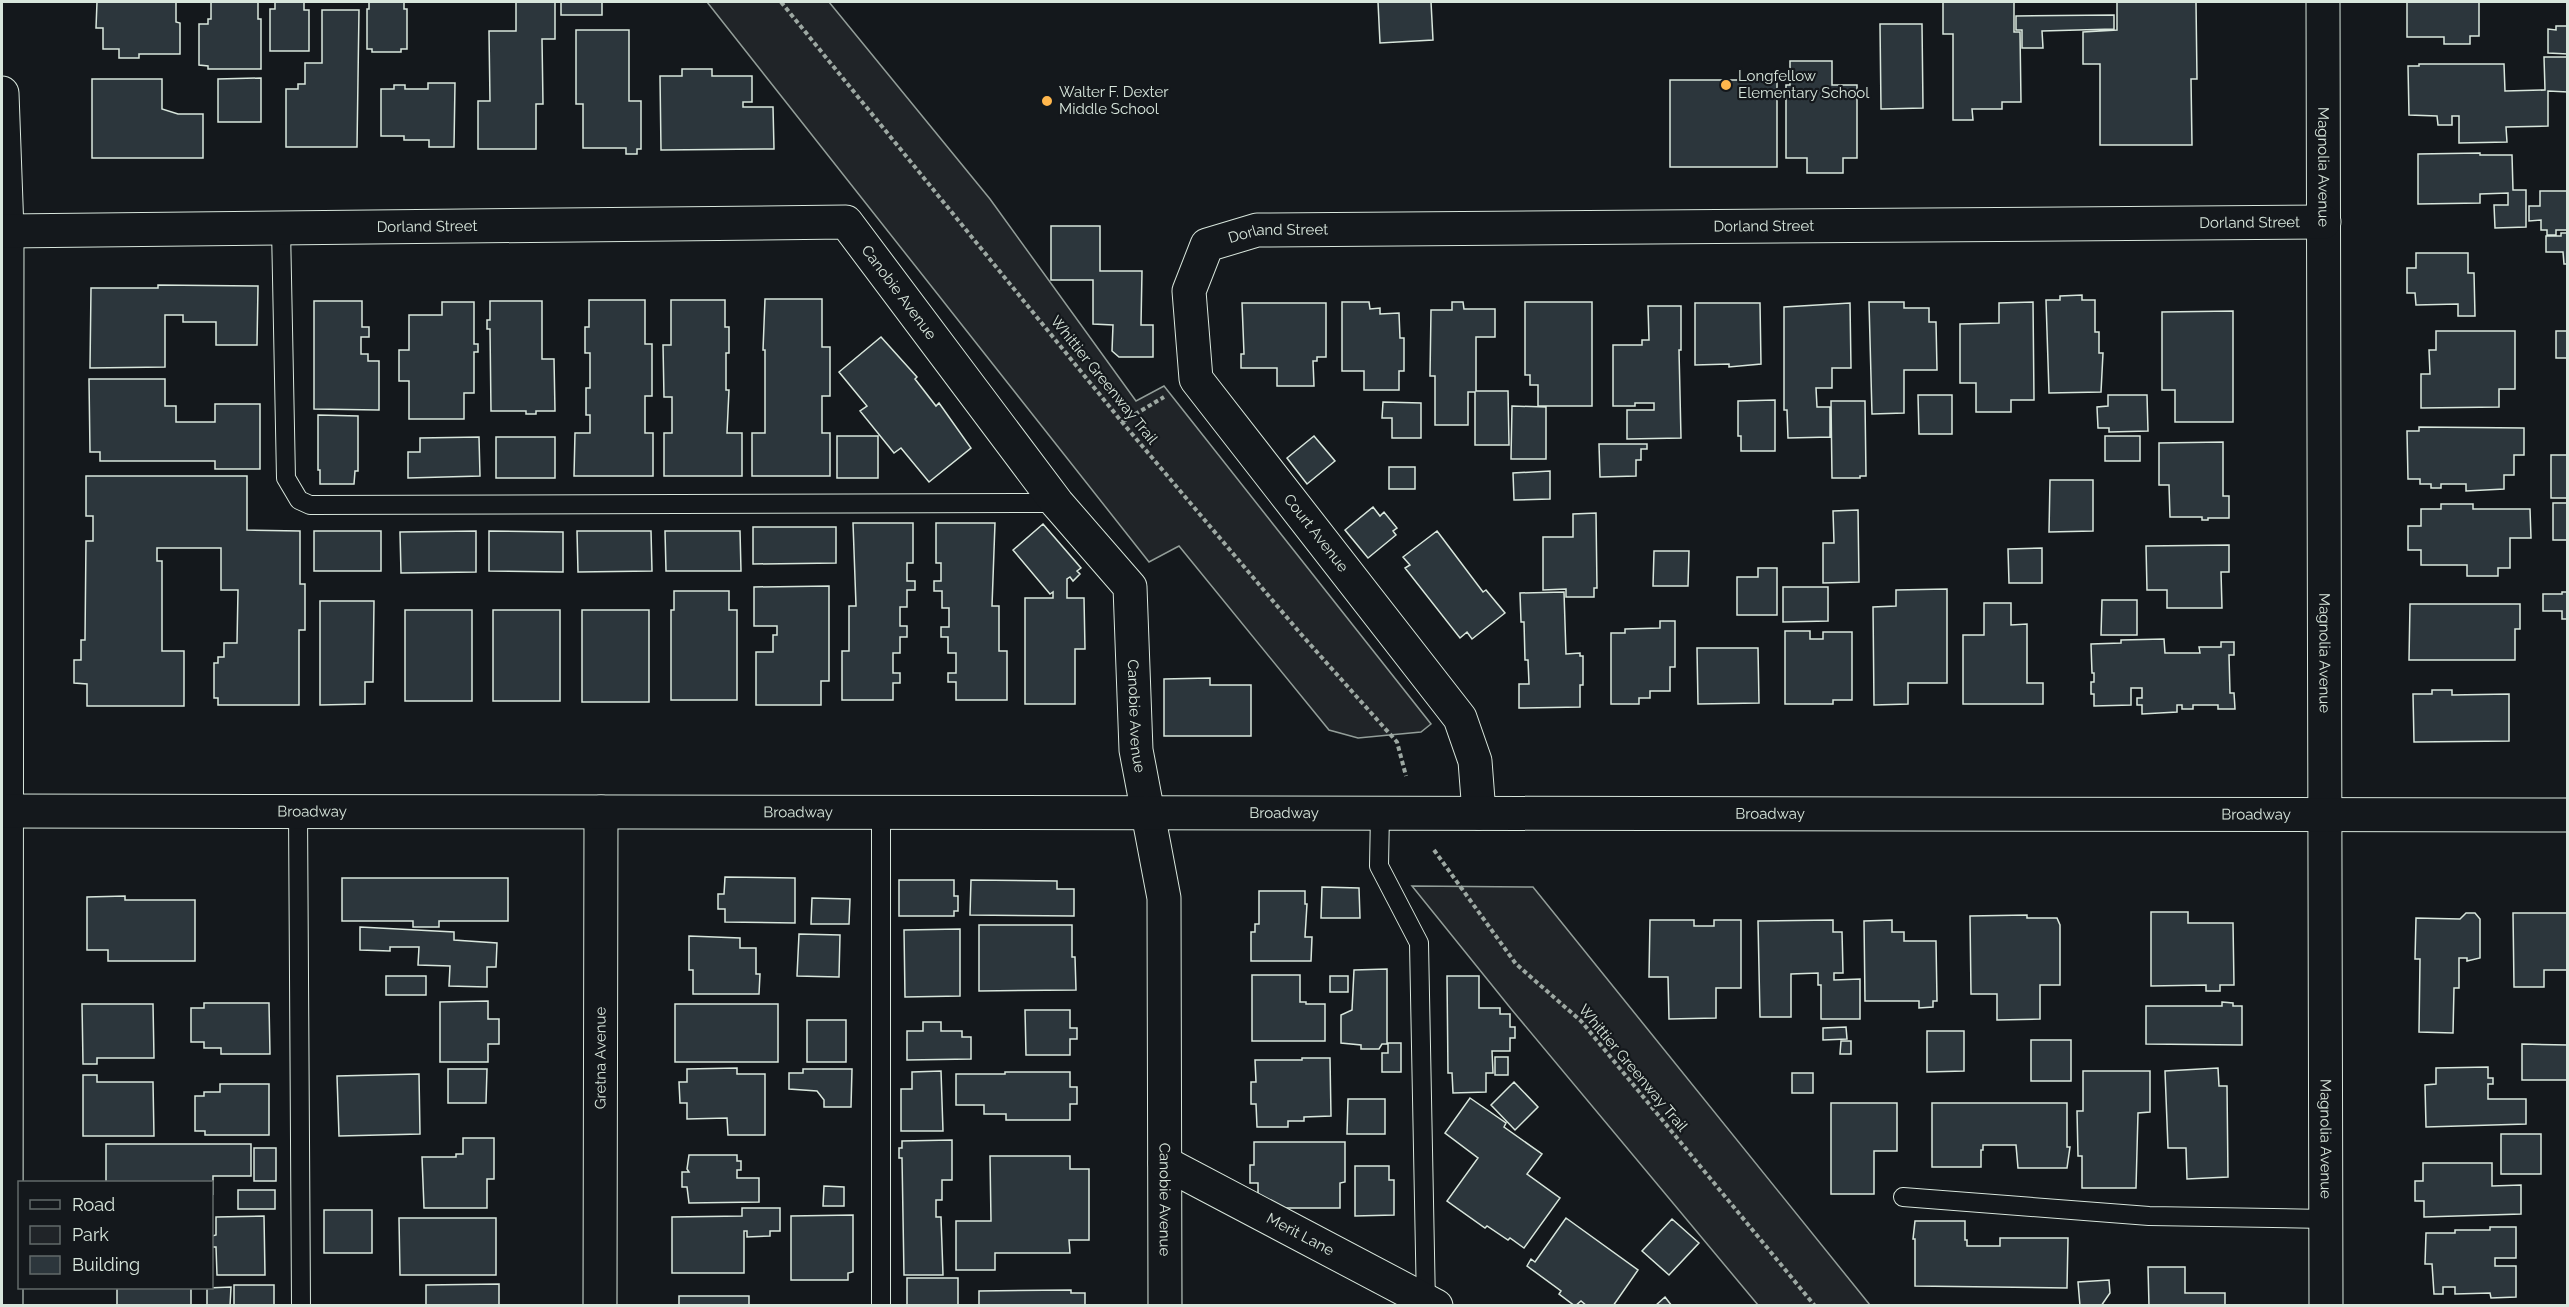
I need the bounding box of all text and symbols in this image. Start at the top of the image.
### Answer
place label: Longfellow Elementary School [1738,67,1870,102]
marker: Longfellow Elementary School [1719,78,1733,92]
place label: Walter F. Dexter Middle School [1059,83,1169,118]
marker: Walter F. Dexter Middle School [1040,94,1054,108]
street label: Magnolia Avenue [2314,107,2333,227]
street label: Dorland Street [2199,213,2300,232]
street label: Dorland Street [376,217,477,236]
street label: Dorland Street [1713,217,1814,236]
street label: Dorland Street [1226,220,1328,247]
street label: Canobie Avenue [858,242,940,343]
street label: Whittier Greenway Trail [1047,312,1162,449]
street label: Court Avenue [1280,490,1352,576]
street label: Magnolia Avenue [2315,593,2334,713]
street label: Canobie Avenue [1124,659,1149,774]
street label: Broadway [277,802,347,821]
street label: Broadway [763,803,833,821]
street label: Broadway [1249,804,1319,822]
street label: Broadway [1735,805,1805,823]
street label: Broadway [2221,805,2291,824]
street label: Whittier Greenway Trail [1575,1001,1692,1136]
street label: Gretna Avenue [591,1007,610,1109]
street label: Magnolia Avenue [2316,1079,2335,1199]
street label: Canobie Avenue [1156,1143,1174,1257]
legend [18,1181,213,1289]
text: Road [72,1194,115,1215]
street label: Merit Lane [1264,1209,1337,1260]
text: Park [72,1224,109,1245]
text: Building [72,1254,140,1275]

